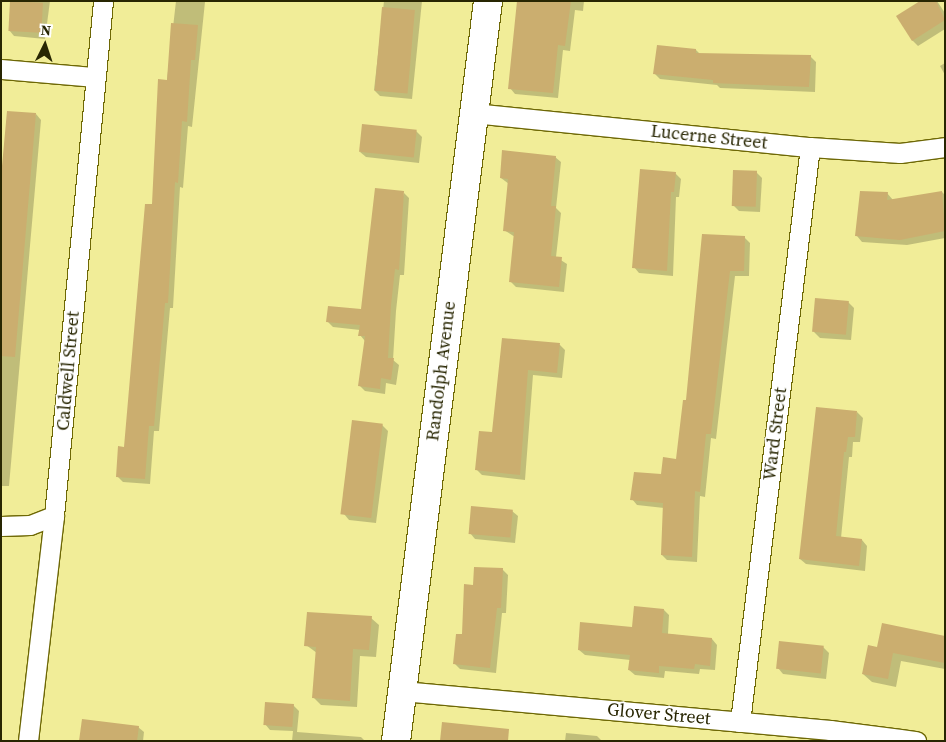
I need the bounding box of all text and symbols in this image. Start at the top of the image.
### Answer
north arrow [20,20,70,70]
text: N [40,20,52,40]
street label: Lucerne Street [650,120,768,154]
street label: Randolph Avenue [422,300,460,442]
street label: Caldwell Street [52,310,84,432]
street label: Ward Street [759,386,791,482]
street label: Glover Street [606,699,712,729]

